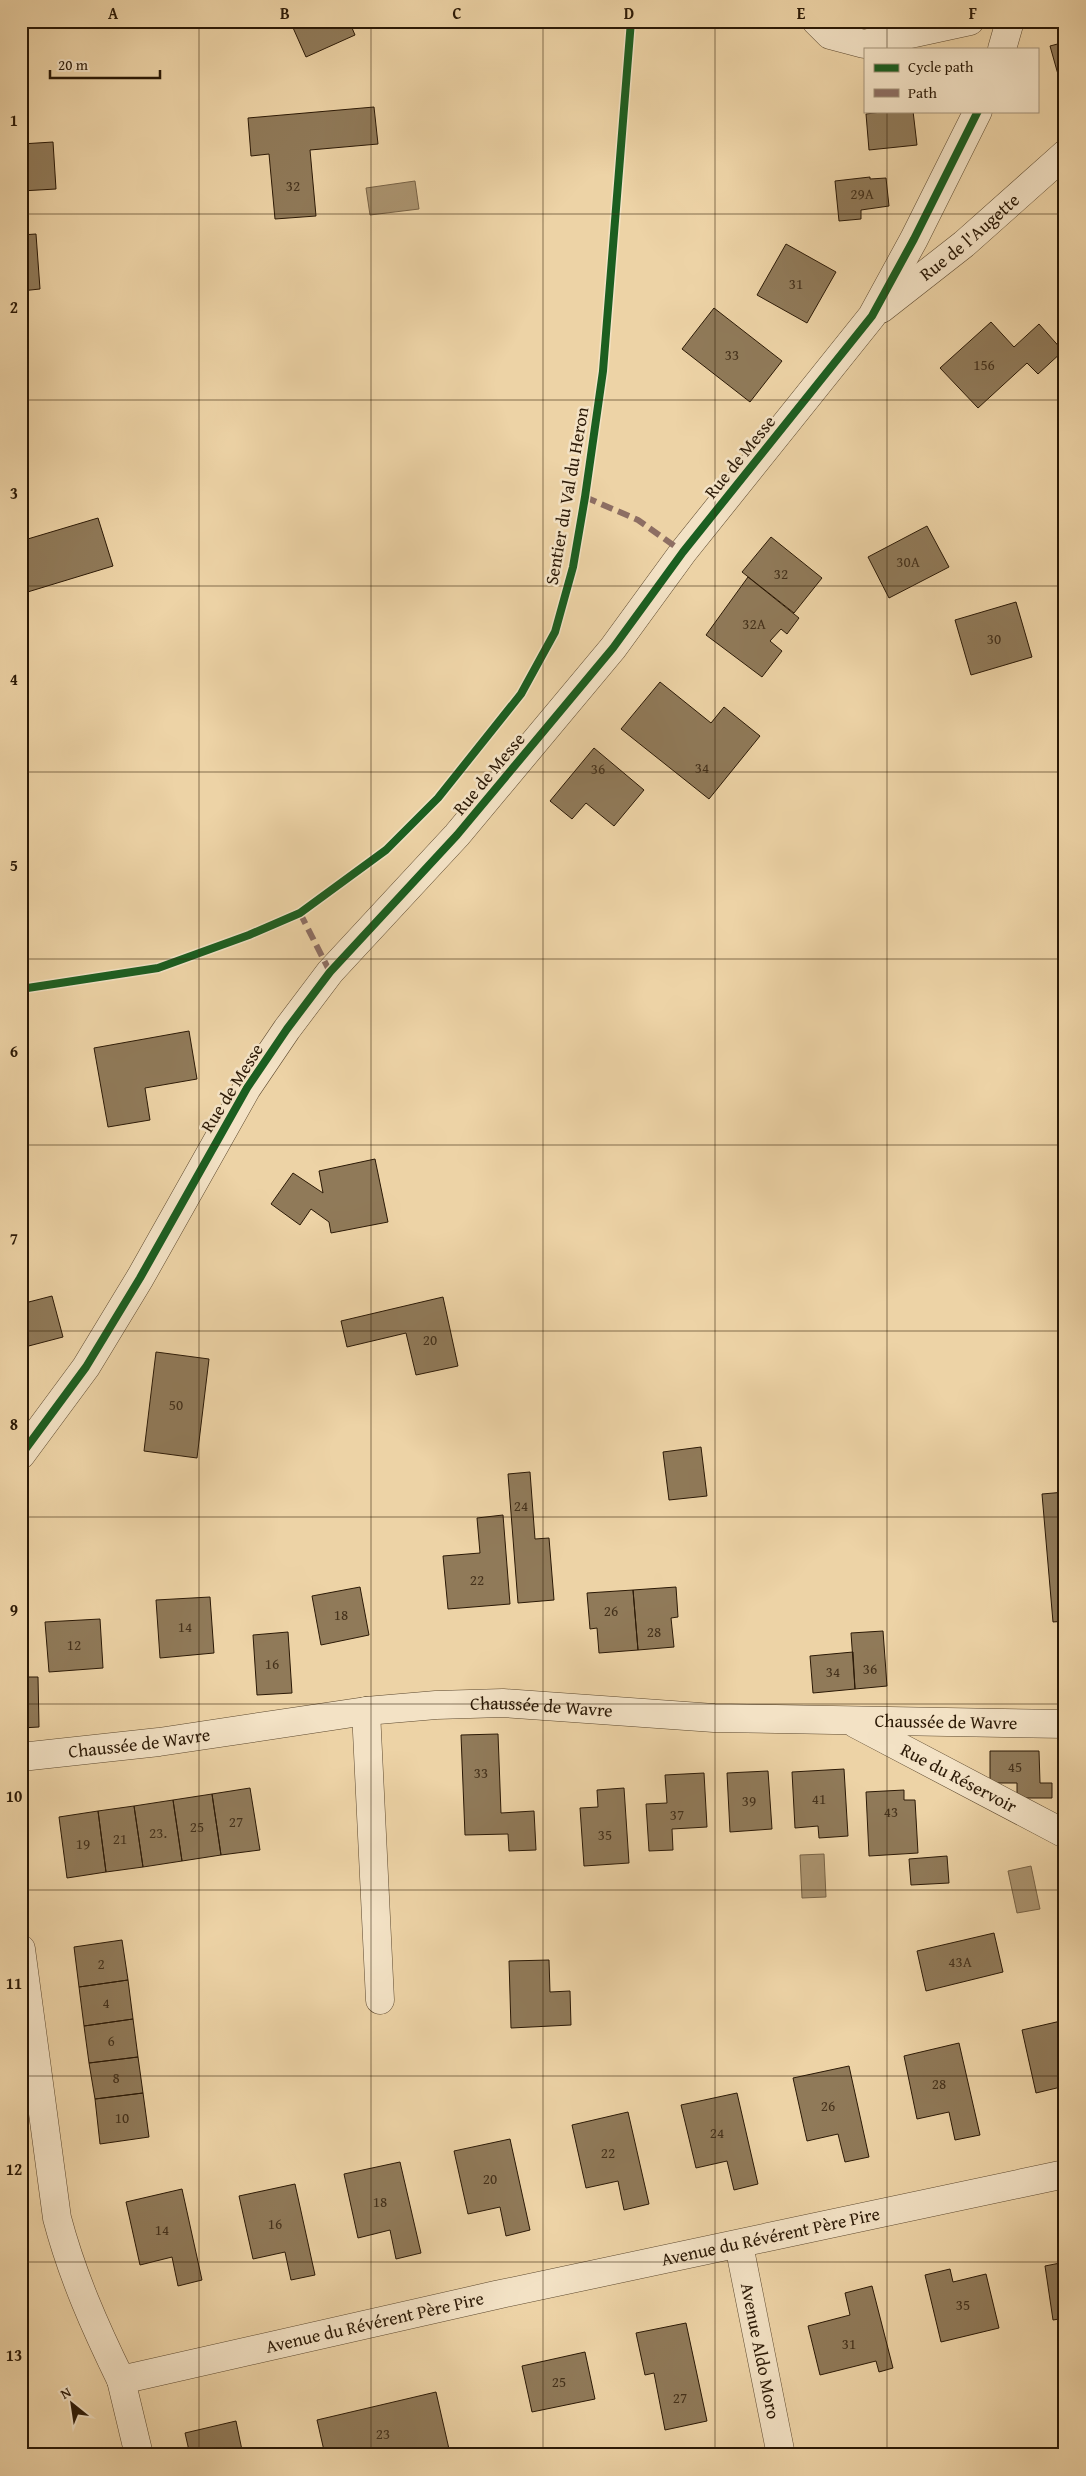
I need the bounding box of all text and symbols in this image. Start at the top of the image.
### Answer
text: A [108,1,119,25]
text: B [280,1,290,25]
text: C [452,1,462,25]
text: D [624,1,634,25]
text: E [797,1,806,25]
text: F [969,1,977,25]
scale bar [50,48,160,80]
legend [864,48,1038,112]
text: 20 m [58,54,89,75]
text: Cycle path [908,56,974,77]
text: Path [908,82,937,103]
text: 1 [10,108,18,132]
house number: 32 [286,175,300,196]
house number: 29A [850,183,874,204]
street label: Rue de l'Augette [913,187,1025,287]
house number: 31 [789,273,803,294]
text: 2 [10,295,18,319]
house number: 33 [725,344,739,365]
house number: 156 [973,354,995,375]
street label: Sentier du Val du Heron [538,405,595,587]
street label: Rue de Messe [698,409,782,504]
text: 3 [10,481,18,505]
house number: 30A [896,551,920,572]
house number: 32 [774,563,788,584]
house number: 32A [742,613,766,634]
house number: 30 [987,628,1001,649]
text: 4 [10,667,18,691]
street label: Rue de Messe [446,727,531,821]
house number: 34 [695,757,709,778]
house number: 36 [591,758,605,779]
text: 5 [10,853,18,877]
street label: Rue de Messe [194,1038,270,1137]
text: 6 [10,1039,18,1063]
text: 7 [10,1226,18,1250]
house number: 20 [423,1329,437,1350]
house number: 50 [169,1394,183,1415]
text: 8 [10,1412,18,1436]
house number: 24 [514,1495,528,1516]
house number: 22 [470,1569,484,1590]
text: 9 [10,1598,18,1622]
house number: 26 [604,1600,618,1621]
house number: 18 [334,1604,348,1625]
house number: 14 [178,1616,192,1637]
house number: 28 [647,1621,661,1642]
house number: 12 [67,1634,81,1655]
house number: 16 [265,1653,279,1674]
house number: 36 [863,1658,877,1679]
house number: 34 [826,1661,840,1682]
street label: Chaussée de Wavre [470,1689,614,1724]
street label: Chaussée de Wavre [874,1707,1018,1736]
street label: Chaussée de Wavre [67,1721,212,1765]
street label: Rue du Réservoir [896,1736,1022,1820]
house number: 45 [1008,1756,1022,1777]
house number: 33 [474,1762,488,1783]
text: 10 [6,1784,22,1808]
house number: 41 [812,1788,826,1809]
house number: 39 [742,1790,756,1811]
house number: 43 [884,1801,898,1822]
house number: 37 [670,1804,684,1825]
house number: 27 [229,1811,243,1832]
house number: 25 [190,1816,204,1837]
house number: 23. [149,1822,167,1843]
house number: 35 [598,1824,612,1845]
house number: 21 [113,1828,127,1849]
house number: 19 [76,1833,90,1854]
house number: 43A [948,1951,972,1972]
house number: 2 [97,1953,105,1974]
text: 11 [6,1971,22,1995]
house number: 4 [102,1992,110,2013]
house number: 6 [107,2030,115,2051]
house number: 8 [112,2067,120,2088]
house number: 28 [932,2073,946,2094]
house number: 26 [821,2095,835,2116]
house number: 10 [115,2107,129,2128]
house number: 24 [710,2122,724,2143]
house number: 22 [601,2142,615,2163]
text: 12 [6,2157,22,2181]
house number: 20 [483,2168,497,2189]
house number: 18 [373,2191,387,2212]
street label: Avenue du Révérent Père Pire [658,2200,882,2273]
house number: 16 [268,2213,282,2234]
house number: 14 [155,2219,169,2240]
street label: Avenue Aldo Moro [734,2280,787,2421]
street label: Avenue du Révérent Père Pire [263,2284,486,2360]
house number: 35 [956,2294,970,2315]
house number: 31 [842,2333,856,2354]
text: 13 [6,2343,22,2367]
house number: 25 [552,2371,566,2392]
north arrow [48,2378,98,2428]
text: N [56,2381,75,2404]
house number: 27 [673,2387,687,2408]
house number: 23 [376,2423,390,2444]

